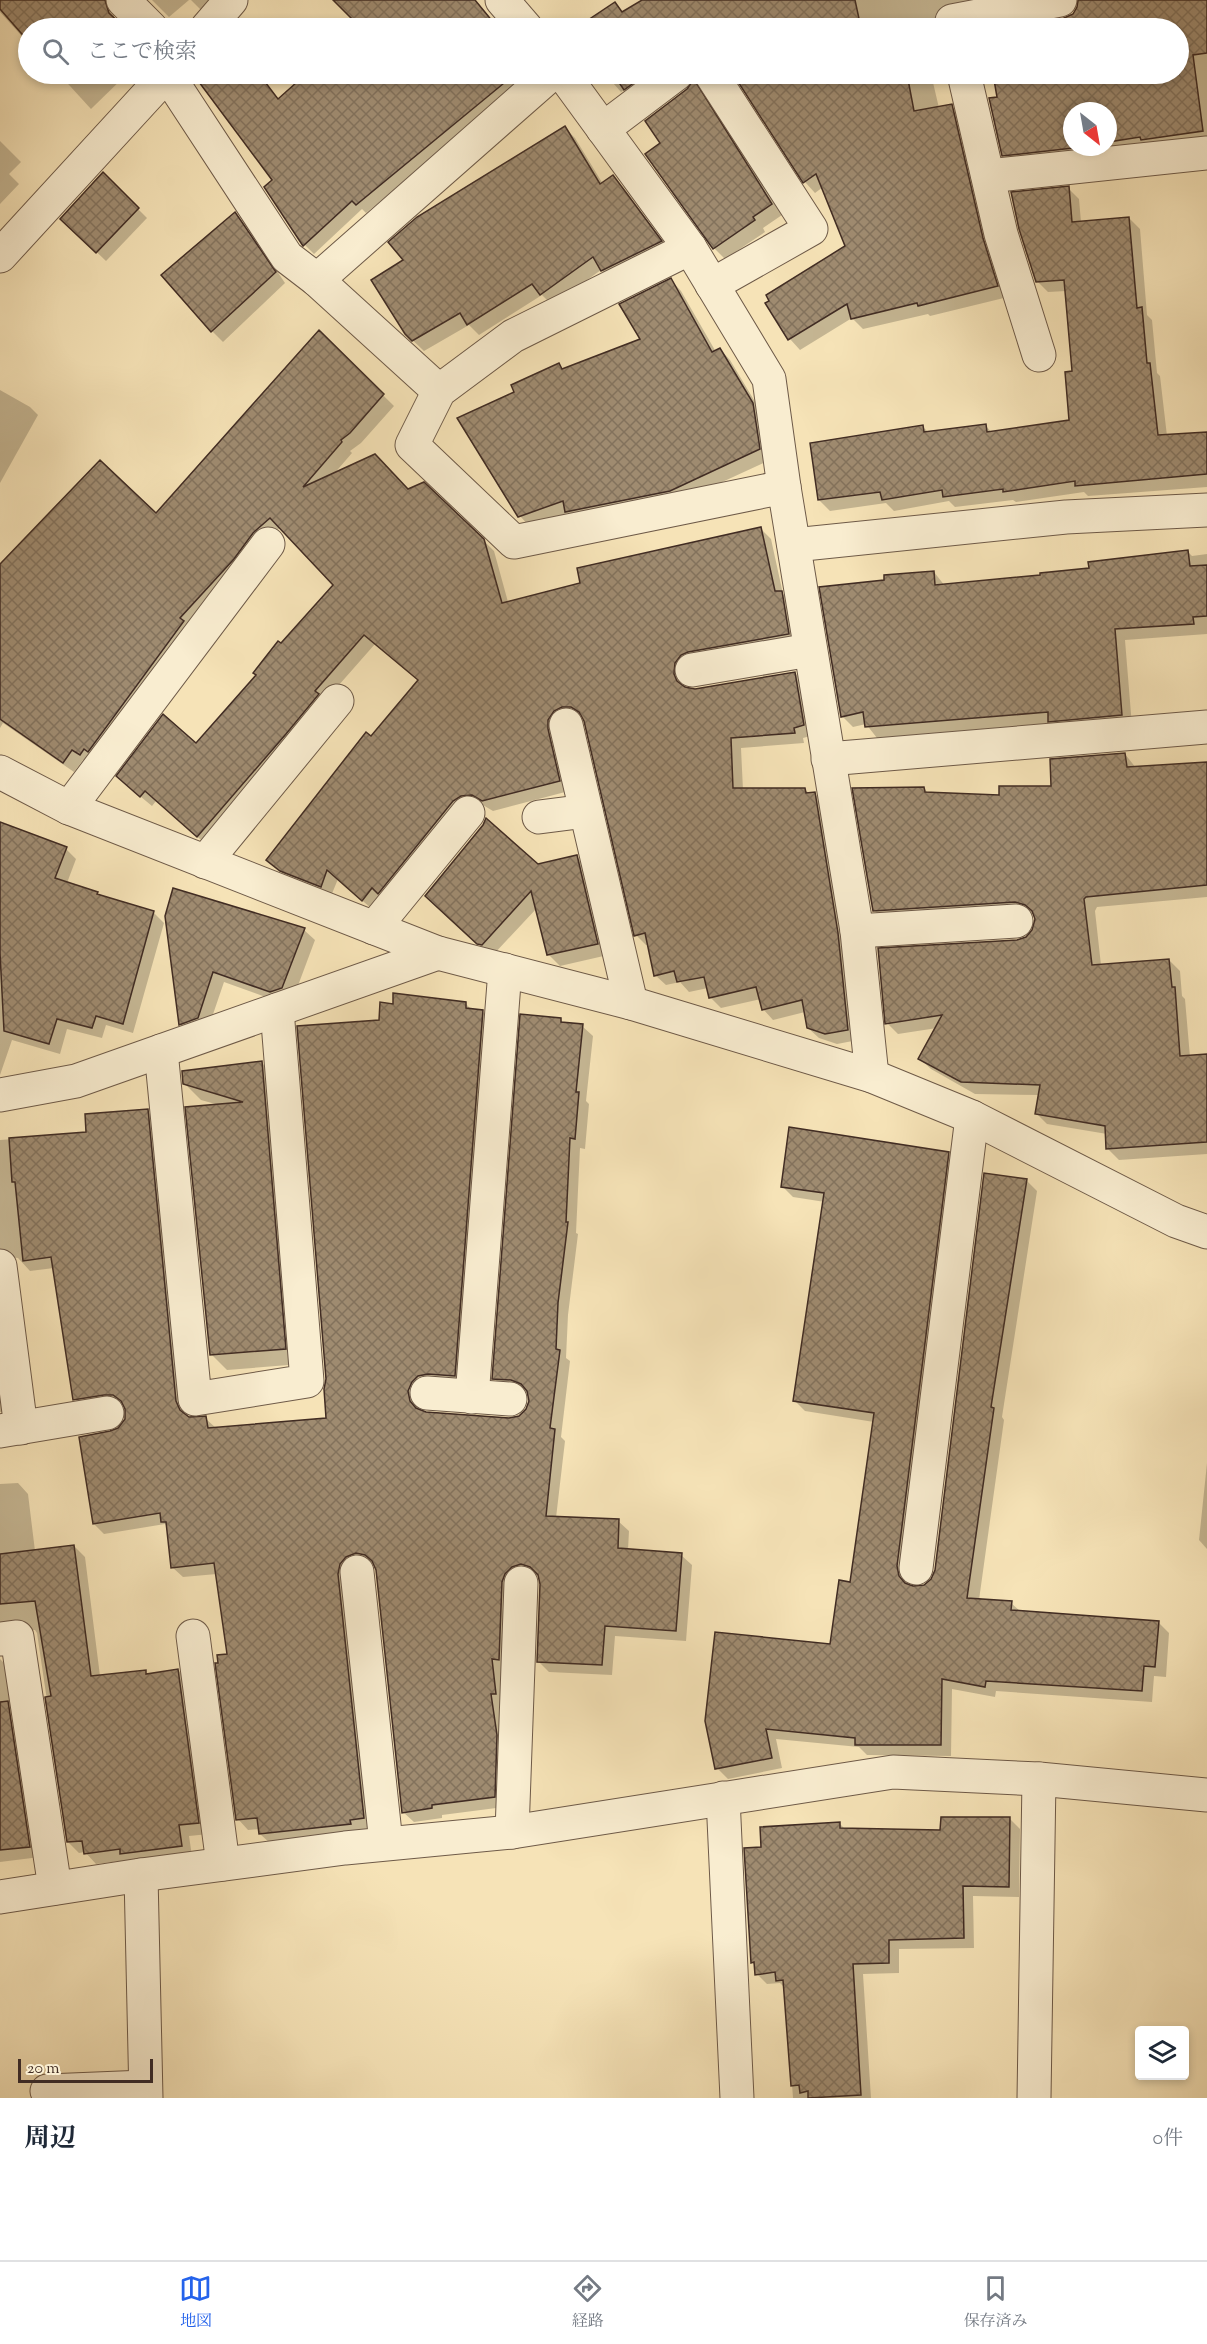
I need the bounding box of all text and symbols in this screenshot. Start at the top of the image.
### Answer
search box [18,18,1189,84]
icon: search [39,35,72,68]
text: ここで検索 [87,37,197,69]
north arrow [1063,102,1117,156]
map controls [1135,2026,1189,2080]
button: layers [1135,2026,1189,2080]
scale bar [18,2056,153,2084]
text: 20 m [27,2058,60,2081]
text: 周辺 [24,2121,76,2158]
text: 0件 [1152,2125,1183,2154]
tab: 地図 [179,2272,212,2334]
tab: 経路 [571,2272,604,2334]
tab: 保存済み [963,2272,1027,2334]

